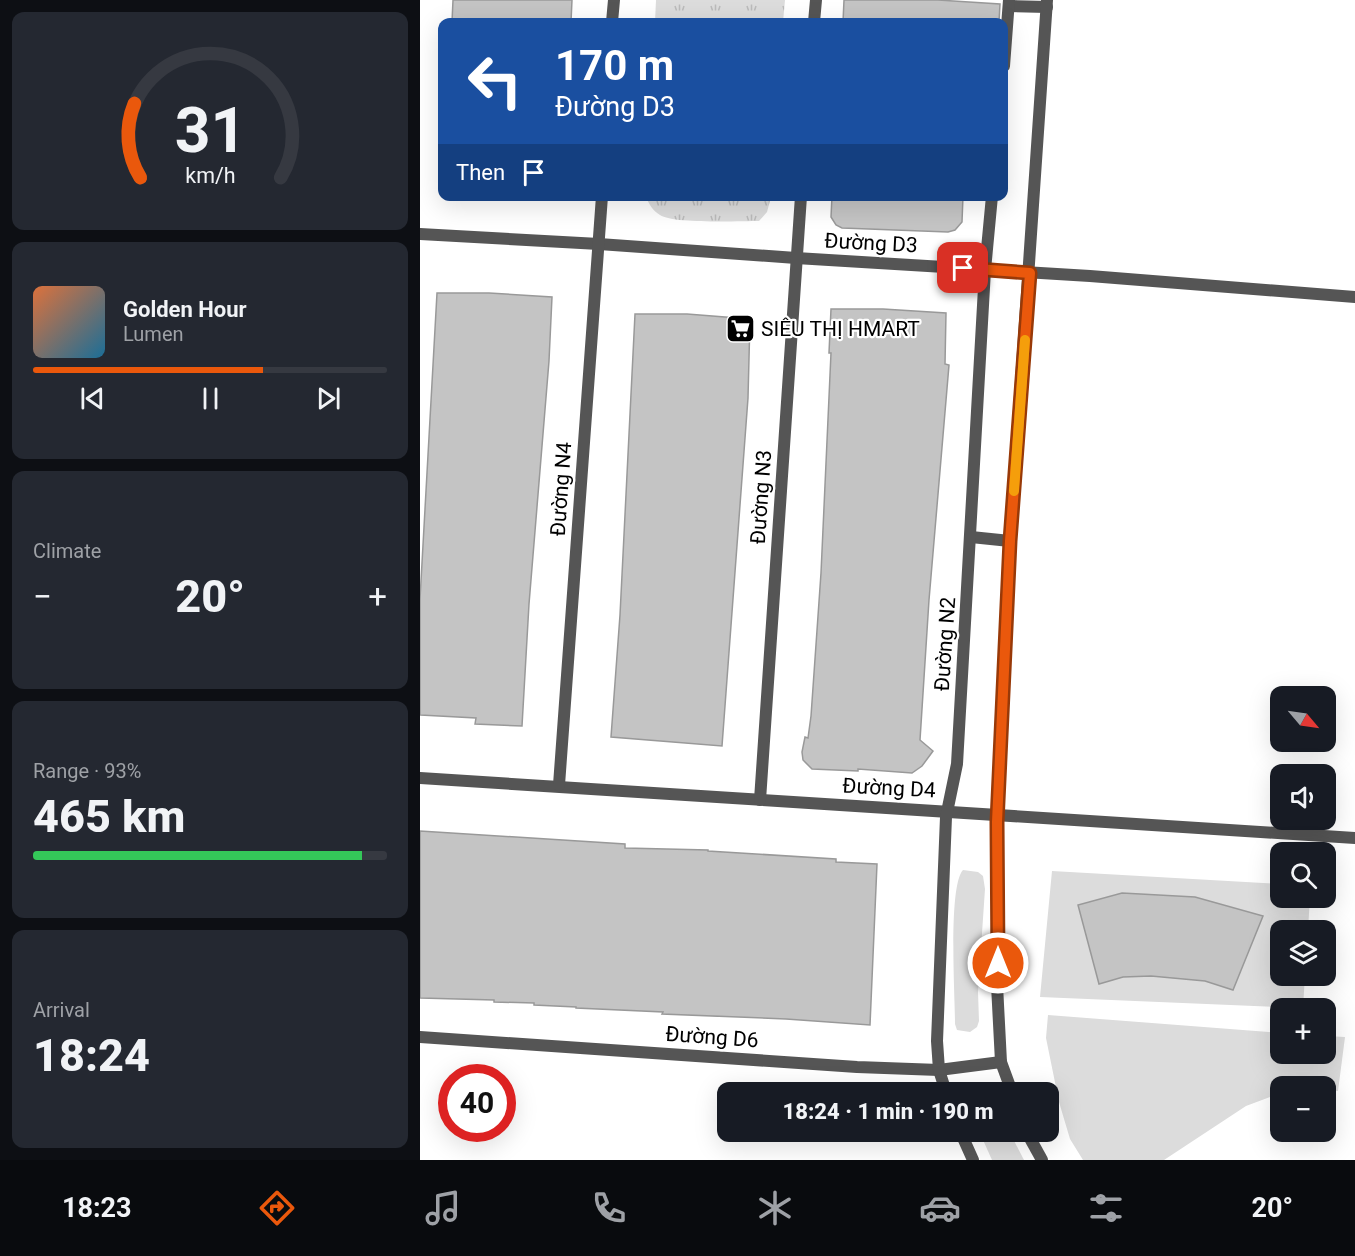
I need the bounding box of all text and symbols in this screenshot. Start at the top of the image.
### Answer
text: 170 m [555,41,674,90]
icon: left [456,42,534,120]
text: Đường D3 [555,91,675,123]
text: 31 [174,94,246,167]
icon: arrive [517,156,550,189]
text: Then [456,160,505,185]
text: km/h [185,163,235,188]
street label: Đường D3 [824,229,918,257]
pin [937,242,988,293]
icon: arrive [946,251,979,284]
text: Golden Hour [123,297,247,322]
supermarket icon: SIÊU THỊ HMART [724,313,756,345]
place label: SIÊU THỊ HMART [761,317,920,341]
text: Lumen [123,322,184,346]
icon: previous [76,382,109,415]
icon: pause [194,382,227,415]
icon: next [312,382,345,415]
street label: Đường N4 [546,441,576,537]
street label: Đường N3 [746,449,776,545]
text: Climate [33,539,101,563]
text: 20° [175,570,245,623]
text: − [33,577,52,616]
text: + [368,577,387,616]
street label: Đường N2 [930,596,960,692]
north arrow [1270,686,1336,752]
map controls [1270,686,1336,1142]
text: Range · 93% [33,759,141,783]
button: sound [1270,764,1336,830]
street label: Đường D4 [842,774,936,802]
text: 465 km [33,790,185,843]
button: search [1270,842,1336,908]
button: layers [1270,920,1336,986]
position arrow [966,931,1030,995]
text: Arrival [33,998,90,1022]
button: + [1270,998,1336,1064]
street label: Đường D6 [665,1022,759,1052]
text: 18:24 [33,1029,150,1082]
speed limit sign: 40 [438,1064,516,1142]
button: − [1270,1076,1336,1142]
text: 18:24 · 1 min · 190 m [783,1099,993,1124]
icon: directions [256,1187,298,1229]
icon: music [422,1187,464,1229]
icon: phone [588,1187,630,1229]
icon: climate [754,1187,796,1229]
icon: car [919,1187,961,1229]
icon: filters [1085,1187,1127,1229]
text: 18:23 [62,1192,132,1224]
text: 20° [1251,1192,1293,1224]

